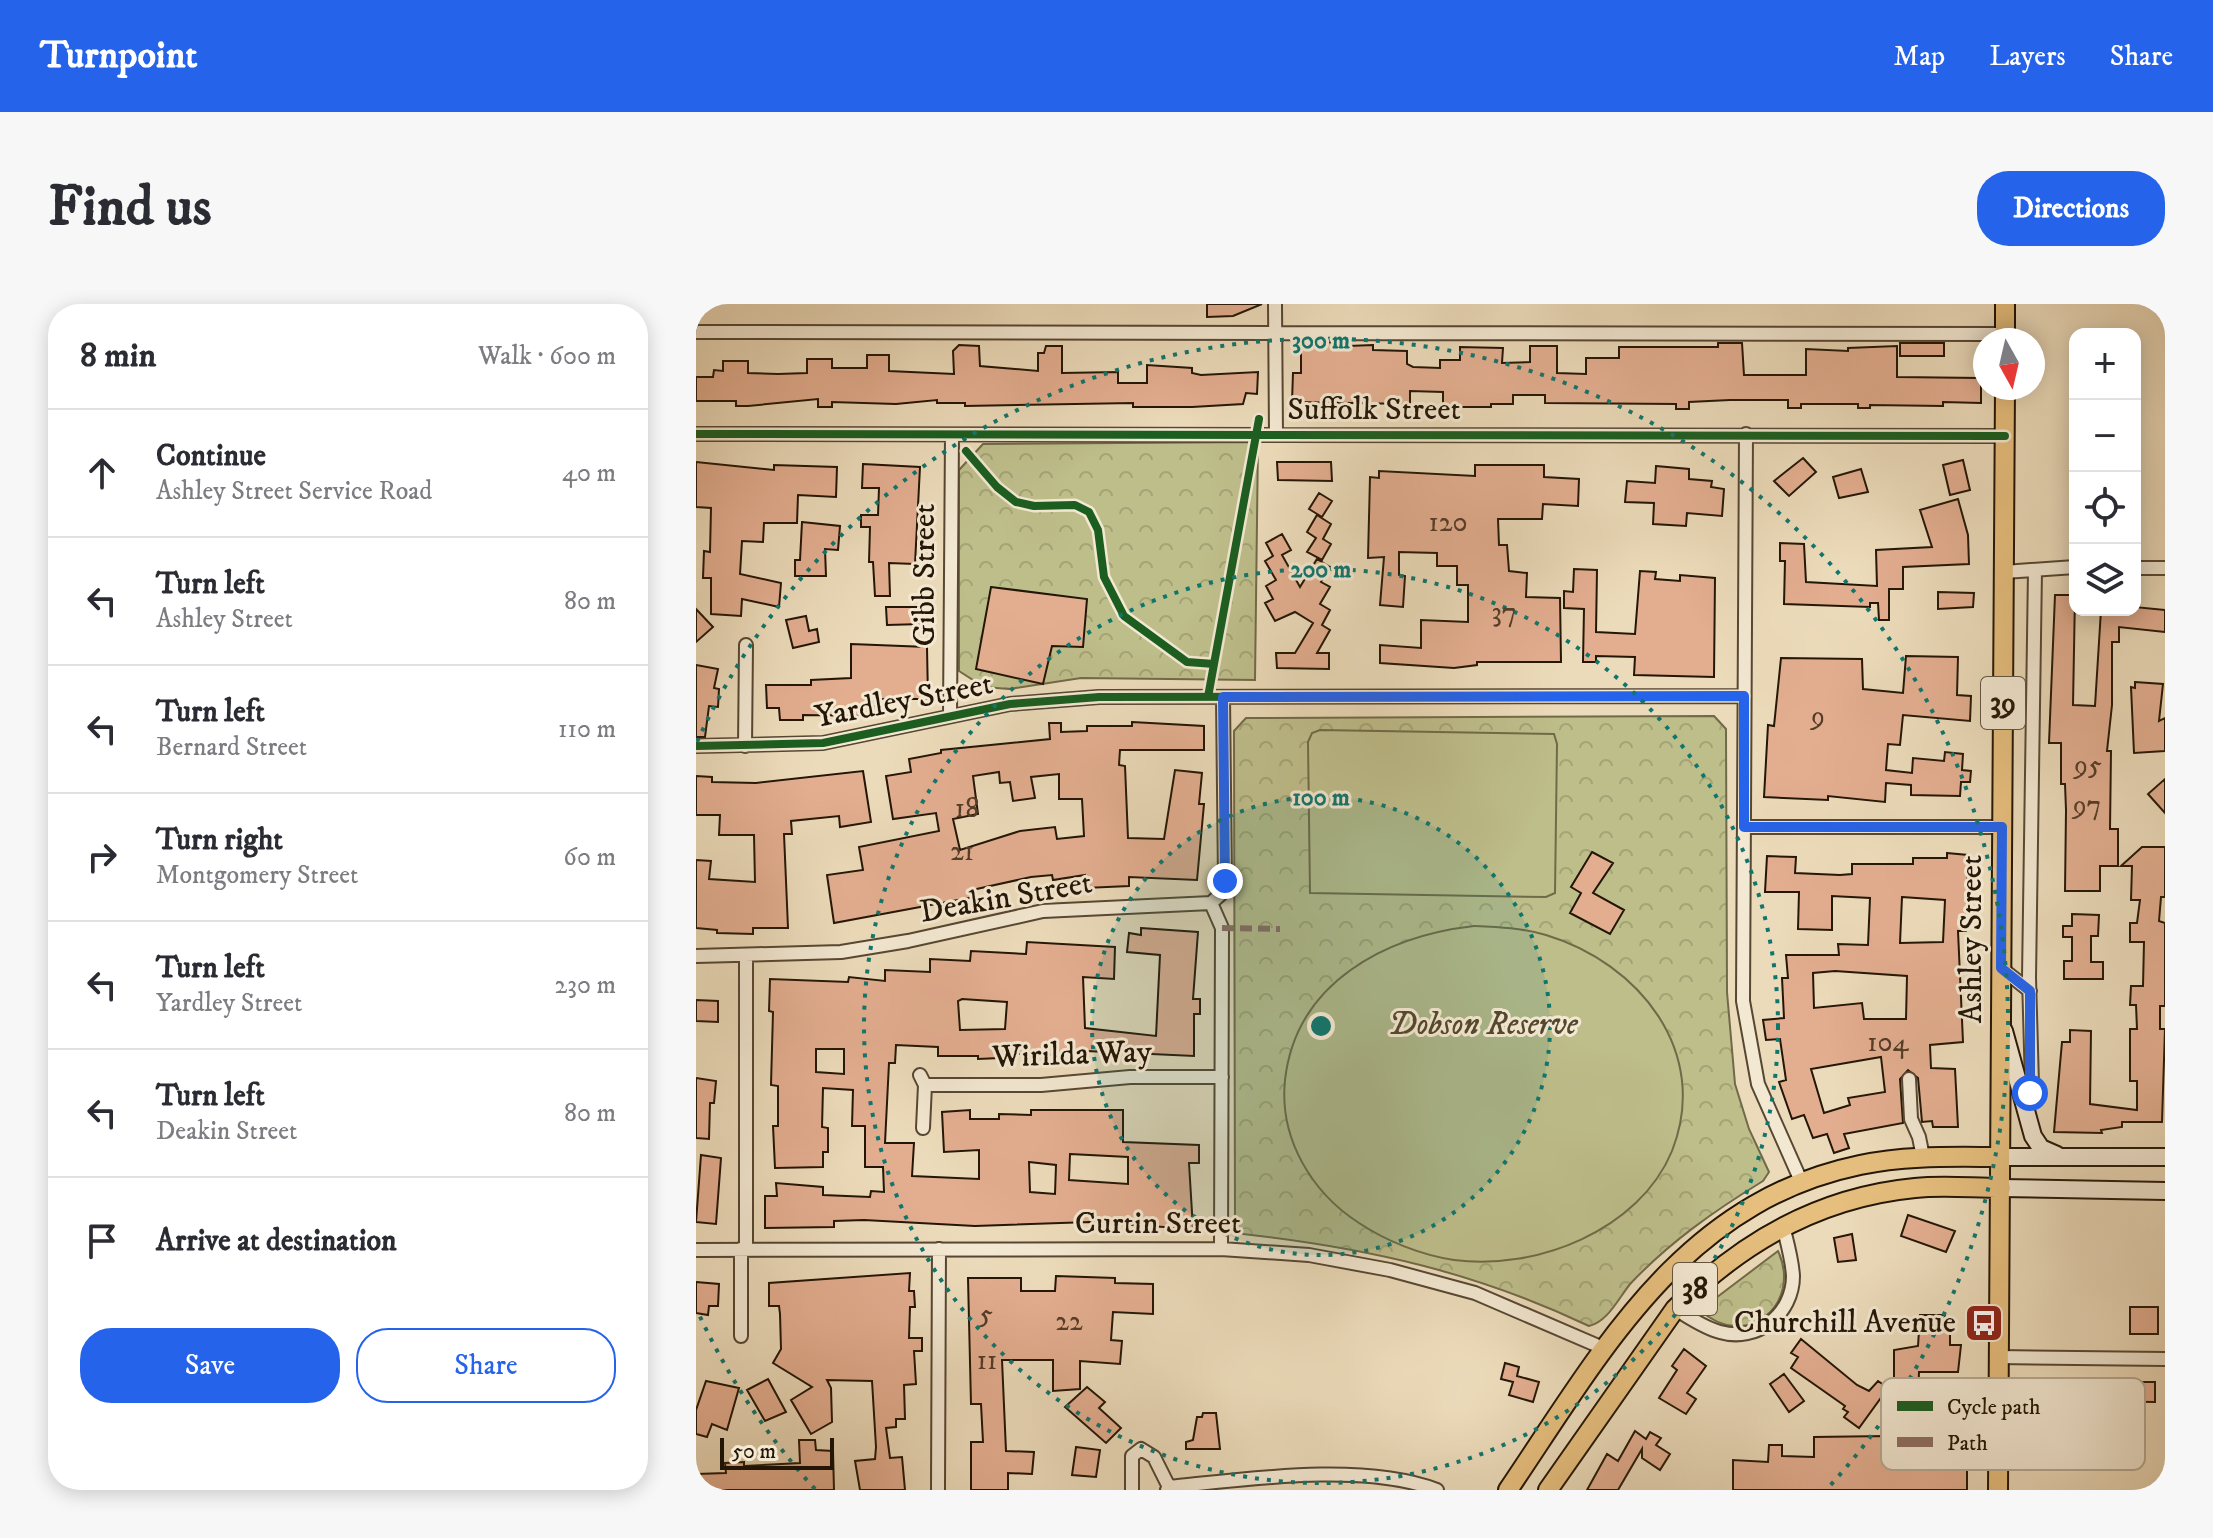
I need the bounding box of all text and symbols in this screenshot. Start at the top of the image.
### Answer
text: Turnpoint [40,32,198,80]
text: Map [1894,39,1945,74]
text: Layers [1989,39,2066,74]
text: Share [2110,39,2173,74]
button: Directions [1977,171,2165,246]
text: Find us [48,173,212,243]
text: 300 m [1292,326,1350,356]
north arrow [1973,328,2045,400]
map controls [2069,328,2141,616]
button: + [2069,328,2141,400]
text: 8 min [80,335,156,377]
text: Walk · 600 m [478,340,616,373]
street label: Suffolk Street [1287,390,1461,430]
button: − [2069,400,2141,472]
text: Continue [156,438,266,475]
icon: ahead [80,451,124,495]
text: 40 m [562,457,616,490]
button: locate [2069,472,2141,544]
text: Ashley Street Service Road [156,475,432,508]
street label: Gibb Street [905,503,945,647]
house number: 120 [1428,505,1468,540]
button: layers [2069,544,2141,616]
text: 200 m [1291,555,1351,585]
text: Turn left [156,566,265,603]
icon: left [80,579,124,623]
text: 80 m [564,585,616,618]
house number: 37 [1491,595,1517,630]
text: Ashley Street [156,603,293,636]
street label: Yardley Street [812,664,996,738]
road number: 39 [1981,677,2025,729]
text: Turn left [156,694,265,731]
house number: 9 [1809,699,1825,734]
icon: left [80,707,124,751]
text: 110 m [558,713,616,746]
text: Bernard Street [156,731,307,764]
house number: 95 [2072,748,2102,783]
text: 100 m [1292,783,1350,813]
house number: 97 [2071,788,2101,823]
house number: 18 [955,791,979,826]
text: Turn right [156,822,283,859]
house number: 21 [950,834,974,869]
icon: right [80,835,124,879]
text: 60 m [563,841,616,874]
street label: Ashley Street [1952,855,1992,1023]
text: Montgomery Street [156,859,358,892]
street label: Deakin Street [917,863,1095,933]
route end [1207,863,1243,899]
text: Turn left [156,950,265,987]
icon: left [80,963,124,1007]
text: 230 m [554,969,616,1002]
text: Yardley Street [156,987,302,1020]
park label: Dobson Reserve [1388,1005,1579,1045]
centre of rings [1307,1012,1335,1040]
house number: 104 [1867,1025,1910,1060]
street label: Wirilda Way [990,1032,1153,1078]
route start [2012,1075,2048,1111]
text: Turn left [156,1078,265,1115]
icon: left [80,1091,124,1135]
text: 80 m [564,1097,616,1130]
text: Deakin Street [156,1115,297,1148]
street label: Curtin Street [1075,1204,1241,1244]
icon: arrive [80,1219,124,1263]
text: Arrive at destination [156,1223,397,1260]
road number: 38 [1673,1263,1717,1315]
house number: 5 [979,1297,993,1332]
bus stop icon: Churchill Avenue [1963,1302,2005,1344]
place label: Churchill Avenue [1734,1303,1956,1343]
house number: 22 [1055,1304,1083,1339]
button: Save [80,1328,340,1403]
button: Share [356,1328,616,1403]
house number: 11 [977,1343,997,1378]
legend [1881,1378,2145,1470]
text: Cycle path [1947,1394,2041,1421]
text: Path [1947,1430,1988,1457]
scale bar [720,1434,834,1470]
text: 50 m [732,1438,776,1465]

